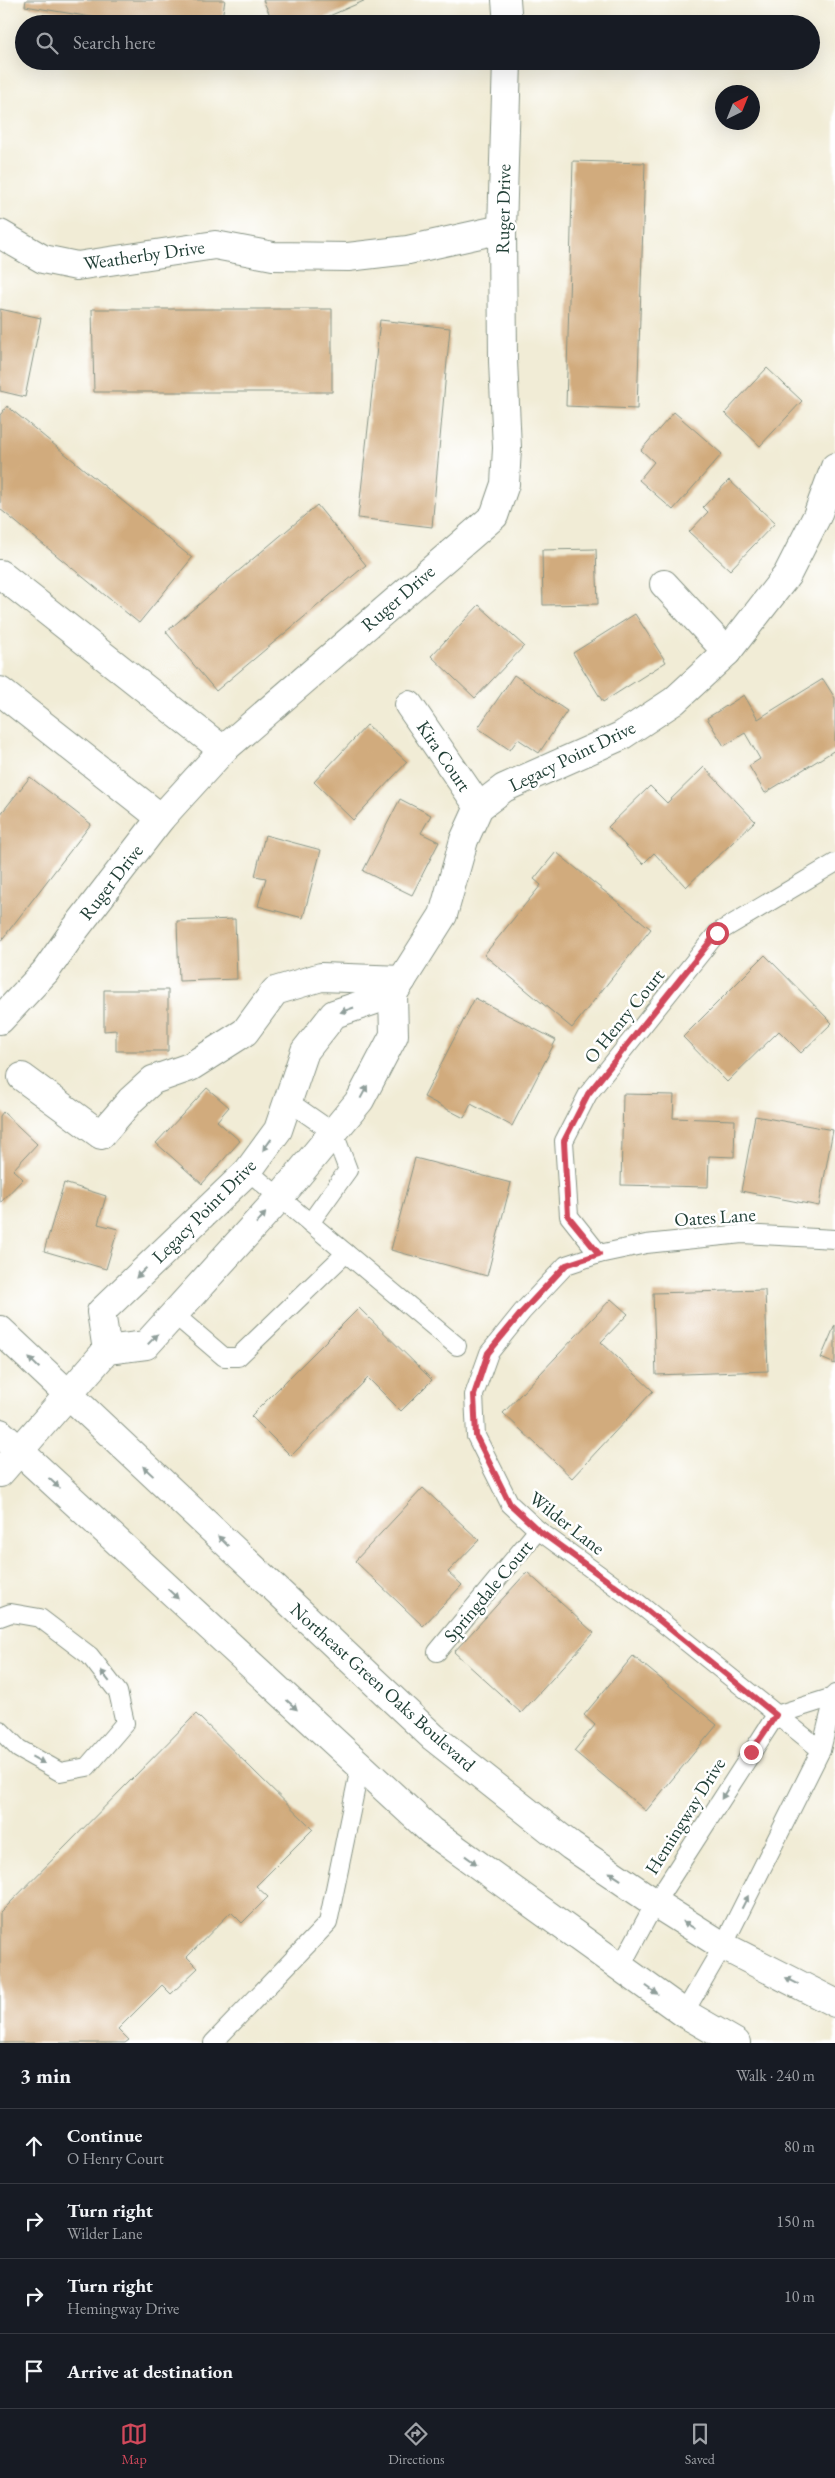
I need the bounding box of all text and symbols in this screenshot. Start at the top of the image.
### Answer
search box [15,15,820,70]
icon: search [33,29,61,57]
text: Search here [73,30,155,55]
north arrow [715,85,760,130]
street label: Ruger Drive [490,164,516,254]
street label: Weatherby Drive [82,234,206,276]
street label: Ruger Drive [356,559,440,637]
street label: Legacy Point Drive [505,715,639,797]
street label: Kira Court [411,716,477,796]
street label: Ruger Drive [73,839,149,925]
route start [706,922,729,945]
street label: O Henry Court [578,963,670,1068]
one-way arrow [339,1006,354,1014]
one-way arrow [360,1085,368,1099]
one-way arrow [262,1138,272,1152]
street label: Legacy Point Drive [146,1153,262,1269]
street label: Oates Lane [673,1202,757,1232]
one-way arrow [256,1212,267,1225]
one-way arrow [135,1267,147,1279]
one-way arrow [147,1333,159,1345]
one-way arrow [28,1357,40,1369]
one-way arrow [143,1465,155,1477]
one-way arrow [48,1477,60,1489]
street label: Wilder Lane [524,1486,610,1560]
one-way arrow [217,1535,229,1547]
street label: Springdale Court [438,1535,538,1647]
one-way arrow [167,1588,179,1600]
street label: Northeast Green Oaks Boulevard [285,1597,481,1777]
one-way arrow [100,1670,111,1683]
one-way arrow [286,1699,298,1711]
route end [740,1741,763,1764]
street label: Hemingway Drive [639,1753,731,1879]
one-way arrow [31,1756,45,1764]
one-way arrow [721,1786,730,1799]
one-way arrow [464,1855,478,1865]
one-way arrow [609,1871,622,1881]
one-way arrow [741,1895,749,1909]
one-way arrow [683,1920,696,1929]
one-way arrow [784,1977,799,1985]
one-way arrow [645,1985,659,1995]
text: 3 min [20,2062,71,2089]
text: Walk · 240 m [736,2065,815,2086]
text: Continue [67,2123,142,2148]
icon: ahead [20,2132,48,2160]
text: 80 m [784,2136,815,2157]
text: O Henry Court [67,2148,164,2169]
text: Turn right [67,2198,153,2223]
icon: right [20,2207,48,2235]
text: 150 m [776,2211,815,2232]
text: Wilder Lane [67,2223,142,2244]
text: Turn right [67,2273,153,2298]
icon: right [20,2282,48,2310]
text: 10 m [784,2286,815,2307]
text: Hemingway Drive [67,2298,179,2319]
icon: arrive [20,2357,48,2385]
text: Arrive at destination [67,2359,233,2384]
tab: Map [120,2420,148,2468]
tab: Directions [388,2420,445,2468]
tab: Saved [685,2420,715,2468]

